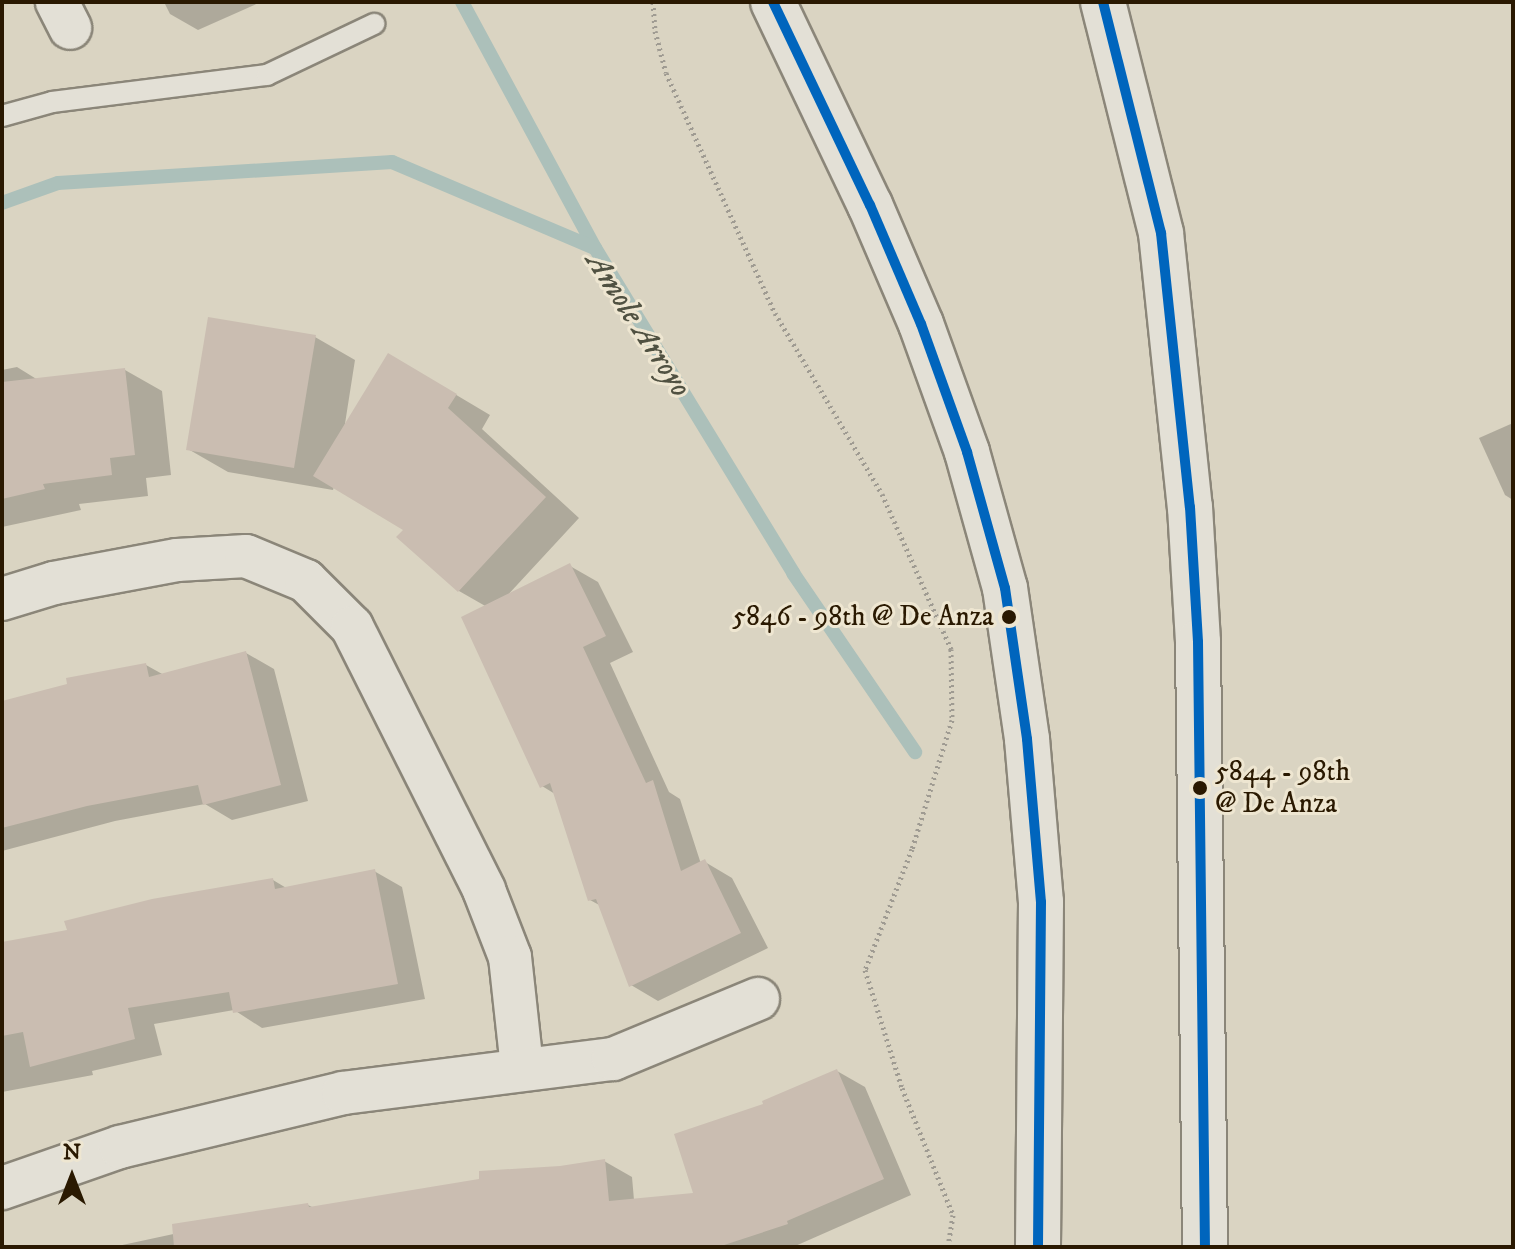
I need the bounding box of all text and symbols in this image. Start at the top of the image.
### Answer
water label: Amole Arroyo [577,245,699,405]
place label: 5846 - 98th @ De Anza [732,600,994,634]
marker: 5846 - 98th @ De Anza [1001,609,1017,625]
place label: 5844 - 98th @ De Anza [1215,755,1350,821]
marker: 5844 - 98th @ De Anza [1192,780,1208,796]
north arrow [32,1137,112,1217]
text: N [63,1139,81,1166]

